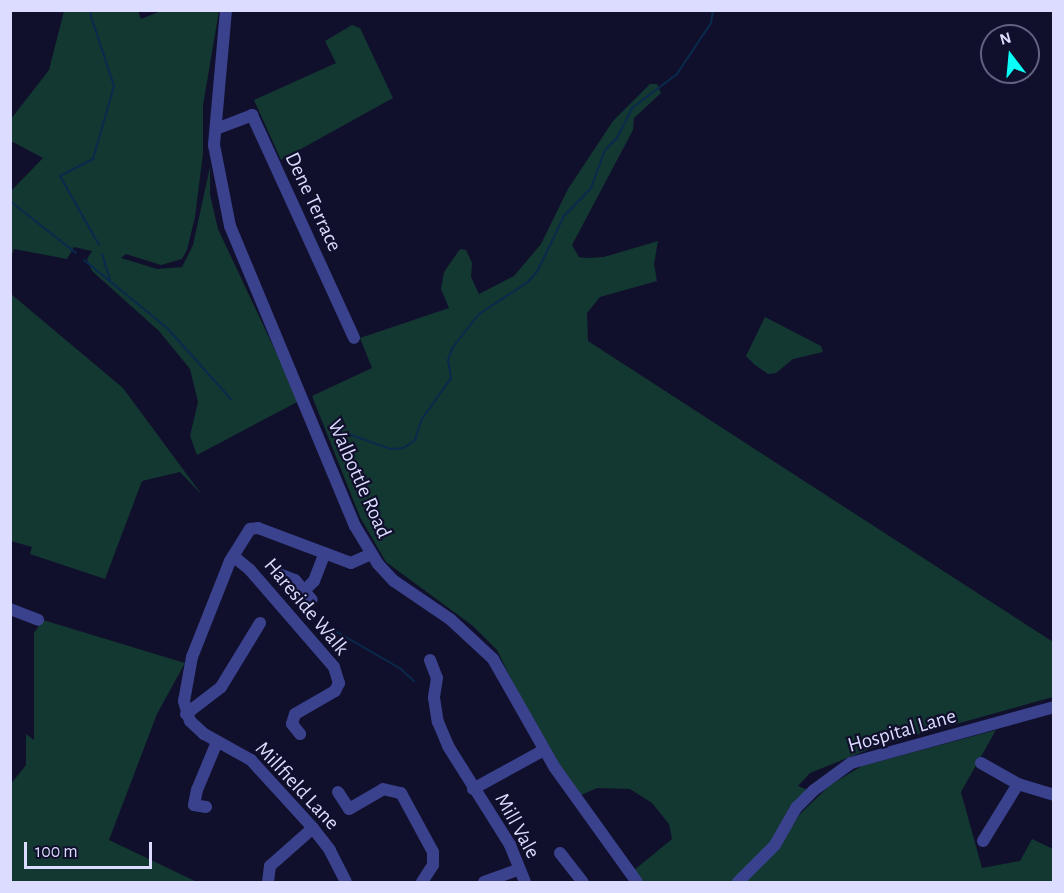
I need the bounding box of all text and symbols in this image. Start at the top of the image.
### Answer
north arrow [980,24,1040,84]
text: N [998,29,1013,48]
street label: Dene Terrace [279,148,347,256]
street label: Walbottle Road [322,416,396,542]
street label: Hareside Walk [258,553,354,661]
street label: Hospital Lane [845,704,959,758]
street label: Millfield Lane [250,737,344,835]
street label: Mill Vale [489,789,545,863]
scale bar [27,830,154,868]
text: 100 m [35,843,78,861]

